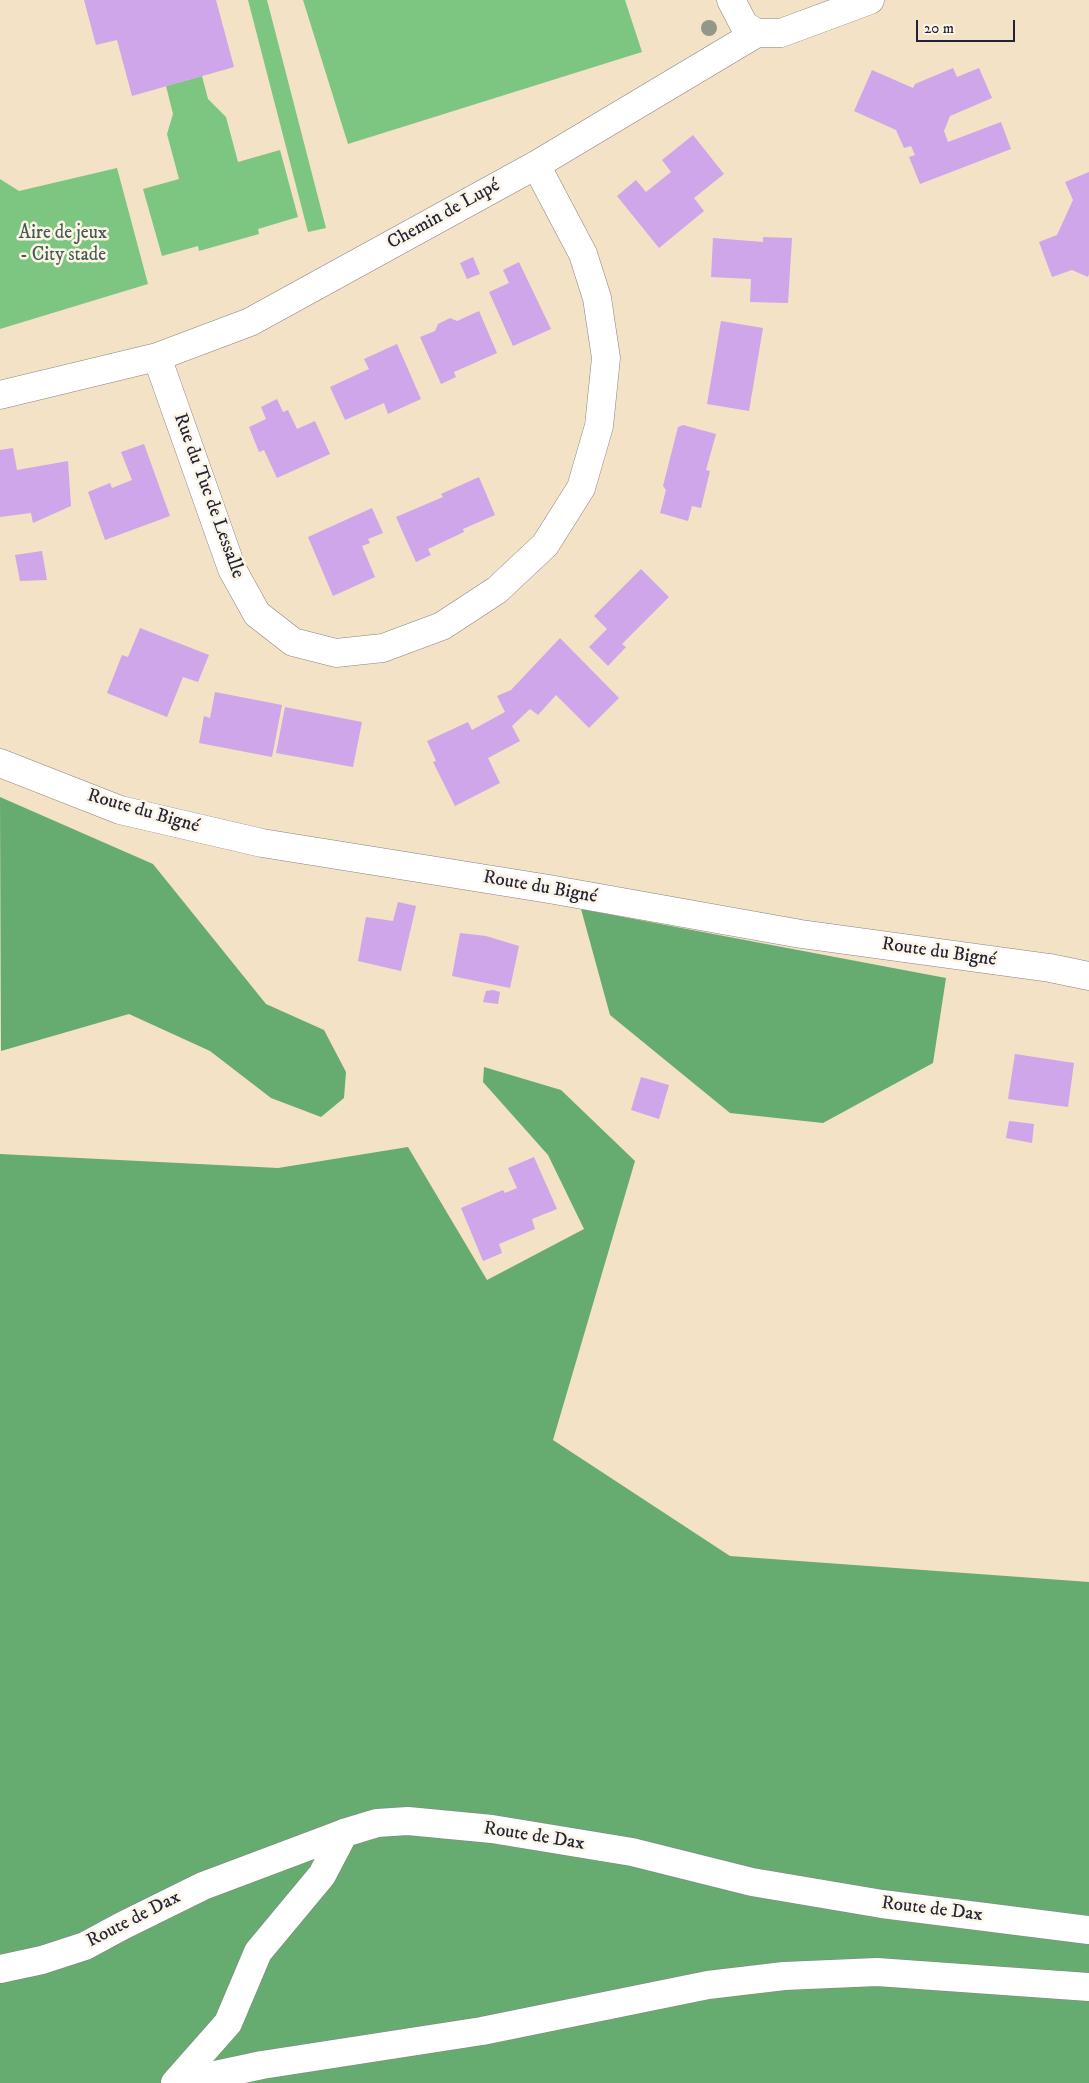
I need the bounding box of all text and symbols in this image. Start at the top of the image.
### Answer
scale bar [919,10,1018,42]
text: 20 m [924,19,954,38]
street label: Chemin de Lupé [384,175,504,255]
park label: Aire de jeux - City stade [19,223,107,267]
street label: Rue du Tuc de Lessalle [168,410,248,582]
street label: Route du Bigné [84,785,202,839]
street label: Route du Bigné [481,867,599,909]
street label: Route du Bigné [880,934,998,972]
street label: Route de Dax [482,1818,586,1856]
street label: Route de Dax [83,1887,185,1953]
street label: Route de Dax [880,1892,984,1928]

